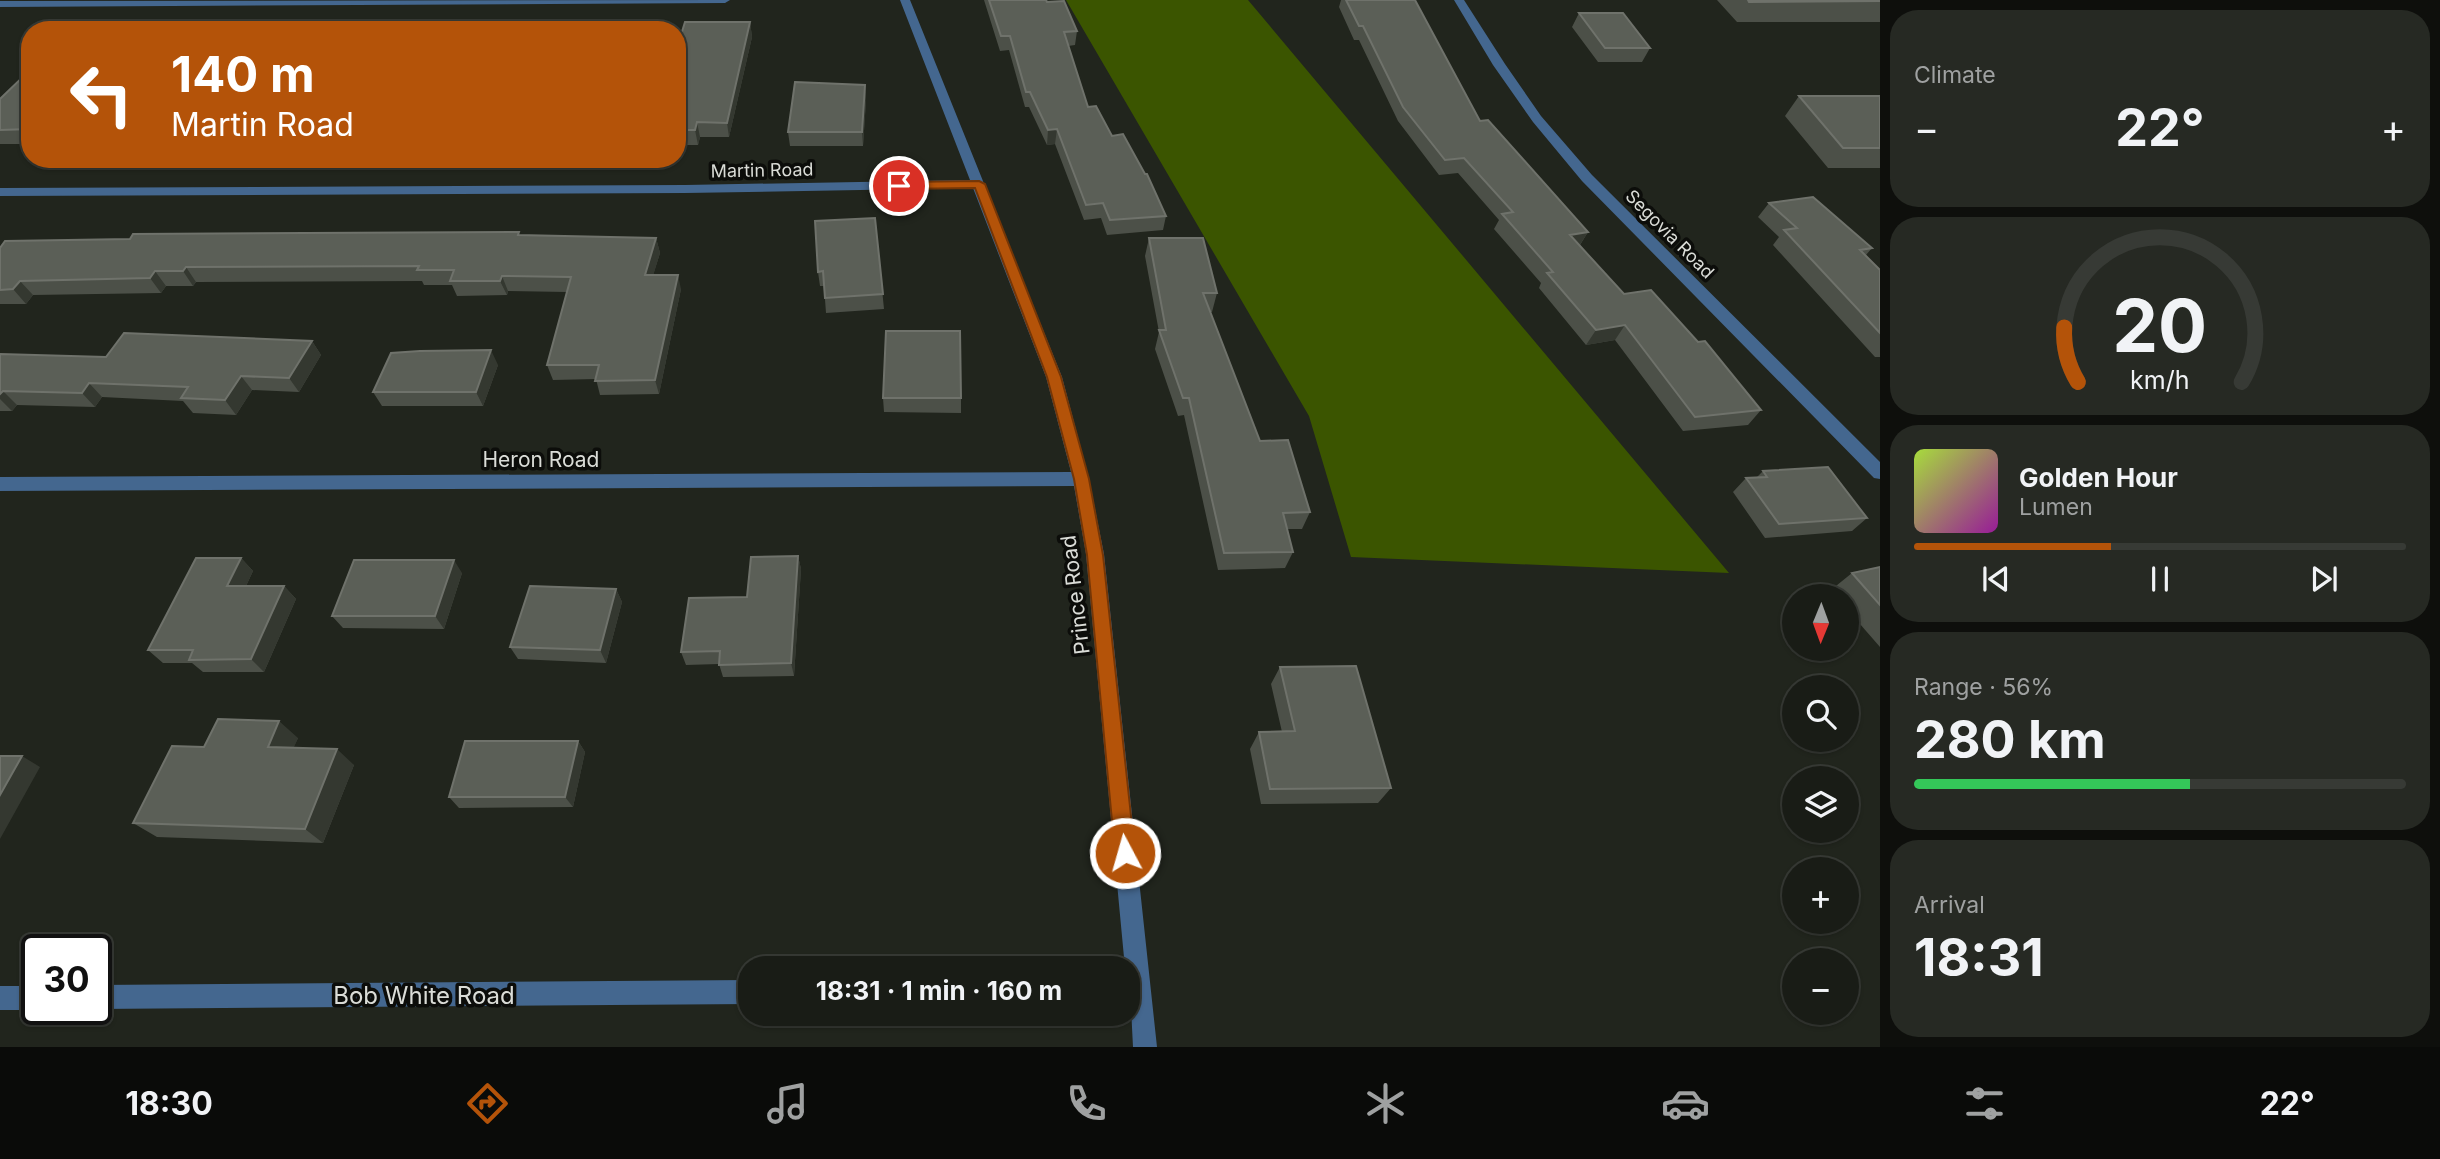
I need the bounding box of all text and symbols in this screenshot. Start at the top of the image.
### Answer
text: 140 m [171,45,315,104]
icon: left [56,49,147,140]
text: Climate [1914,61,1996,89]
text: 22° [2115,96,2205,159]
text: Martin Road [171,105,354,144]
text: − [1914,105,1939,151]
text: + [2381,105,2406,151]
pin [869,156,929,216]
street label: Martin Road [710,159,814,181]
icon: arrive [880,167,918,205]
street label: Segovia Road [1621,185,1719,283]
text: 20 [2113,282,2207,371]
text: km/h [2130,365,2190,395]
street label: Heron Road [483,447,599,472]
text: Golden Hour [2019,462,2178,493]
text: Lumen [2019,493,2093,521]
street label: Prince Road [1055,534,1095,656]
icon: previous [1977,560,2015,598]
icon: pause [2141,560,2179,598]
icon: next [2305,560,2343,598]
north arrow [1782,584,1858,662]
map controls [1782,584,1859,1025]
text: Range · 56% [1914,673,2053,701]
button: search [1782,675,1859,752]
text: 280 km [1914,708,2106,771]
button: layers [1782,766,1859,843]
position arrow [1088,816,1162,890]
button: + [1782,857,1859,934]
text: Arrival [1914,891,1985,919]
text: 18:31 [1914,926,2044,989]
speed limit sign: 30 [21,934,112,1025]
button: − [1782,948,1859,1025]
text: 18:31 · 1 min · 160 m [816,975,1062,1006]
street label: Bob White Road [333,981,515,1010]
icon: directions [463,1079,512,1128]
icon: music [763,1079,812,1128]
icon: phone [1062,1079,1111,1128]
icon: climate [1361,1079,1410,1128]
icon: car [1661,1079,1710,1128]
icon: filters [1960,1079,2009,1128]
text: 18:30 [125,1084,213,1123]
text: 22° [2260,1084,2315,1123]

